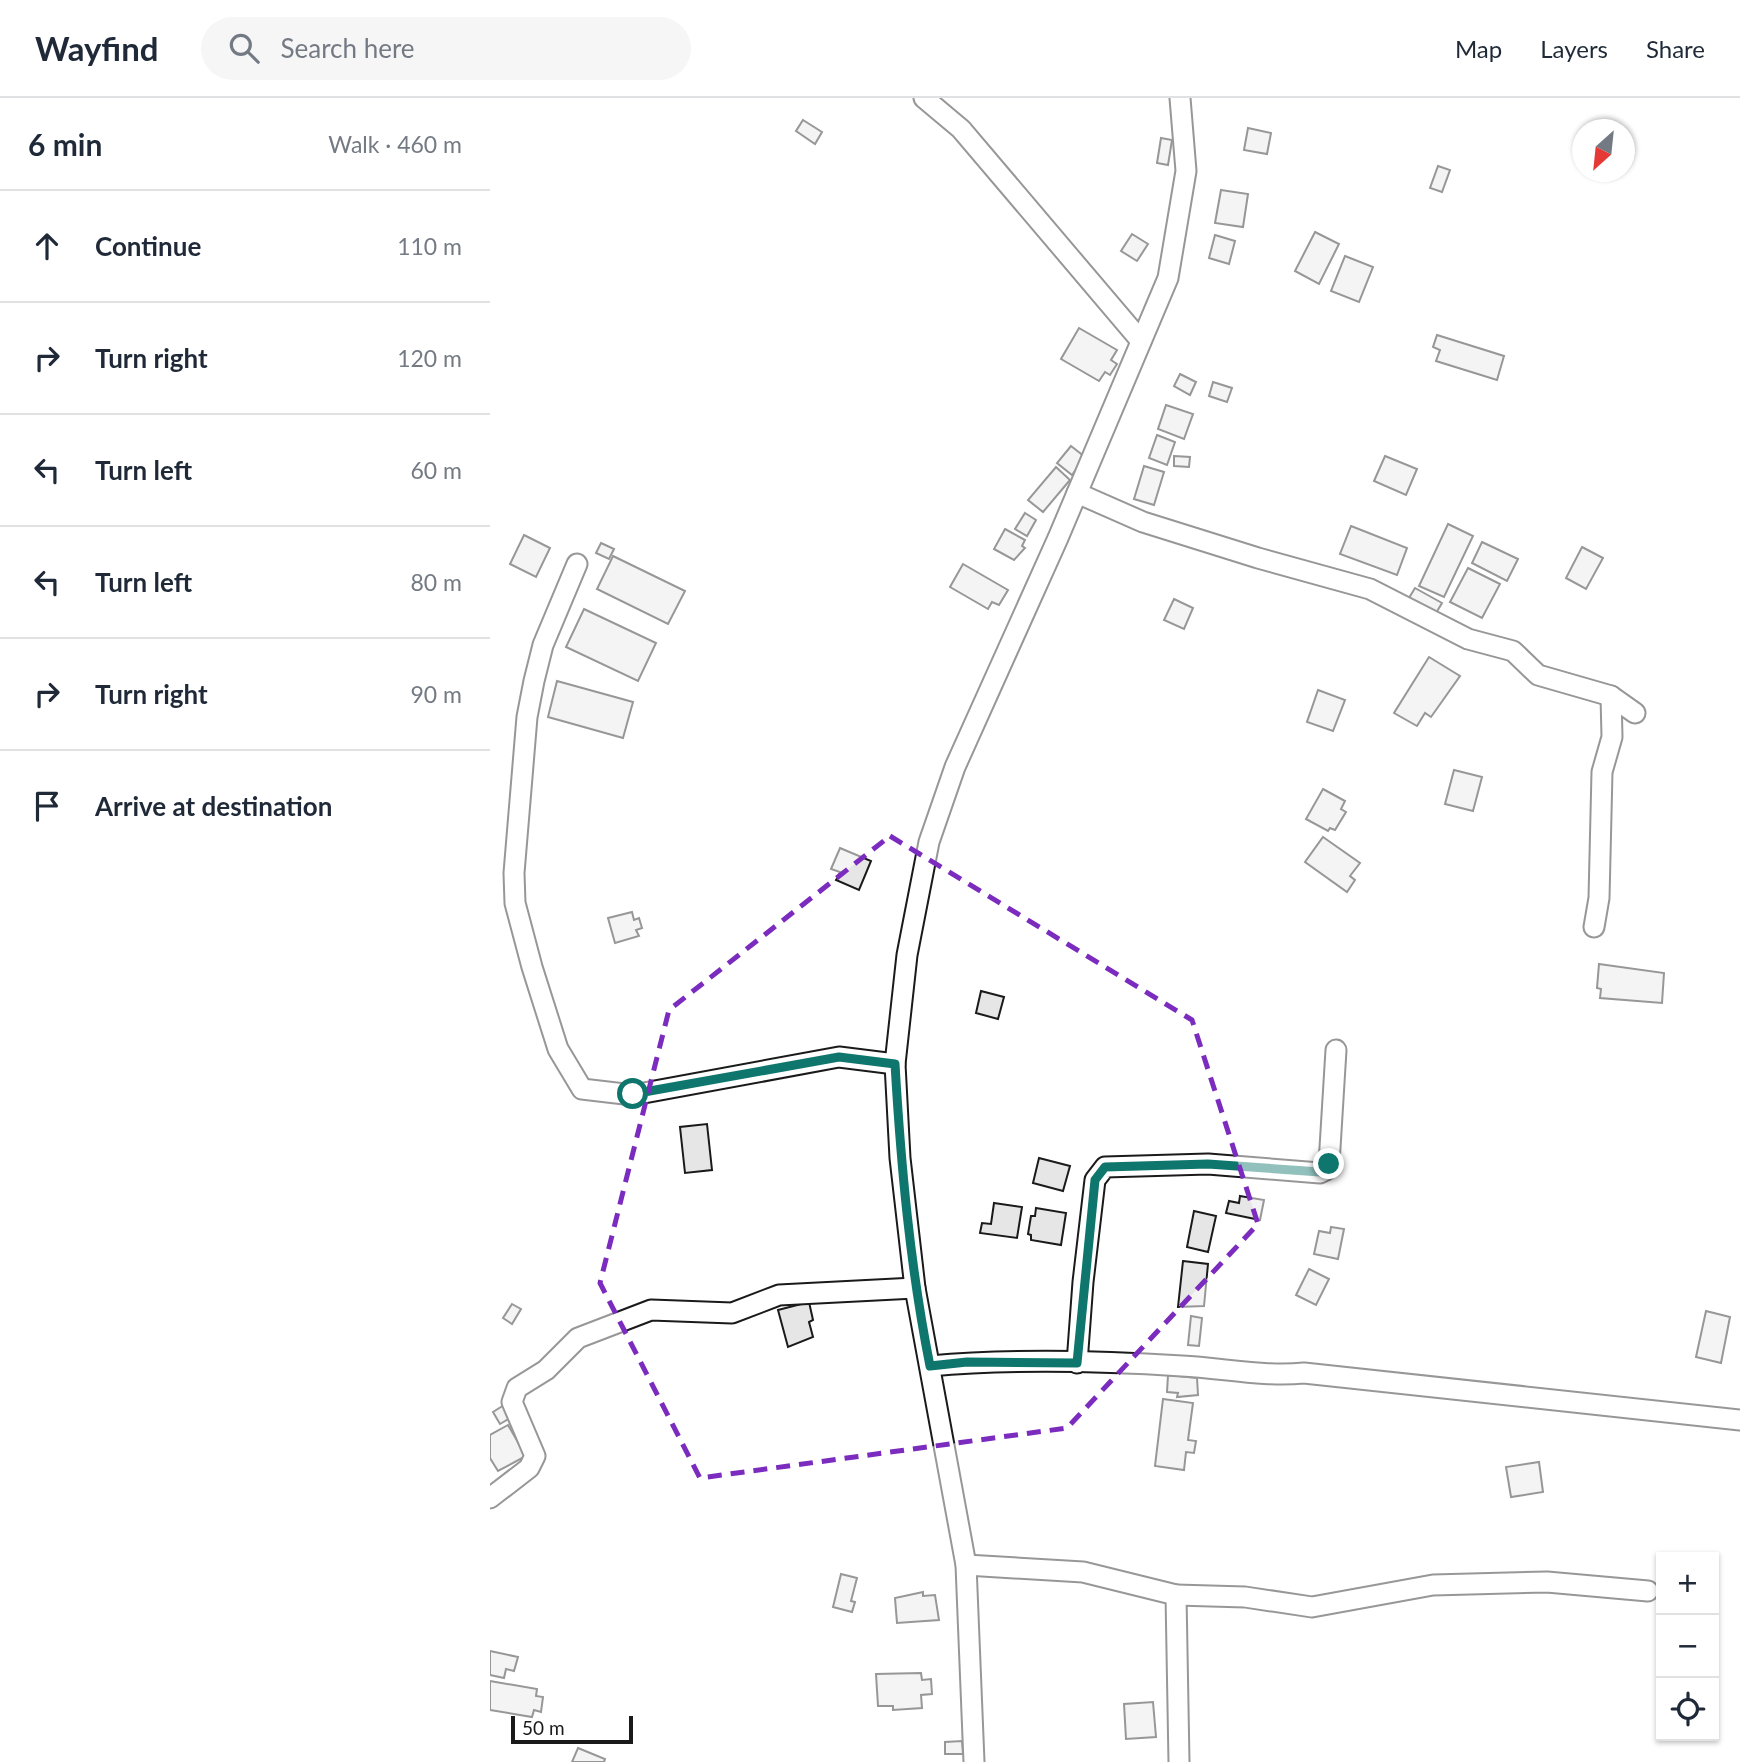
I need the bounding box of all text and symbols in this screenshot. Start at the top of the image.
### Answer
search box [201,17,691,80]
text: Wayfind [35,28,159,68]
icon: search [225,29,263,67]
text: Search here [281,32,415,64]
text: Map [1455,34,1502,63]
text: Layers [1540,34,1608,63]
text: Share [1646,34,1705,63]
north arrow [1572,119,1635,182]
text: 6 min [28,126,102,162]
text: Walk · 460 m [328,130,462,158]
icon: ahead [28,227,66,265]
text: Continue [95,230,201,262]
text: 110 m [397,232,462,260]
icon: right [28,339,66,377]
text: Turn right [95,342,208,374]
text: 120 m [397,344,462,372]
icon: left [28,451,66,489]
text: Turn left [95,454,192,486]
text: 60 m [411,456,462,484]
icon: left [28,563,66,601]
text: Turn left [95,566,192,598]
text: 80 m [411,568,462,596]
icon: right [28,675,66,713]
text: Turn right [95,678,208,710]
text: 90 m [411,680,462,708]
icon: arrive [28,787,66,825]
text: Arrive at destination [95,790,332,822]
route start [617,1078,648,1109]
route end [1313,1148,1344,1179]
map controls [1656,1552,1719,1741]
button: + [1656,1552,1719,1615]
button: − [1656,1615,1719,1678]
button: locate [1656,1678,1719,1741]
scale bar [511,1713,634,1745]
text: 50 m [522,1716,565,1739]

